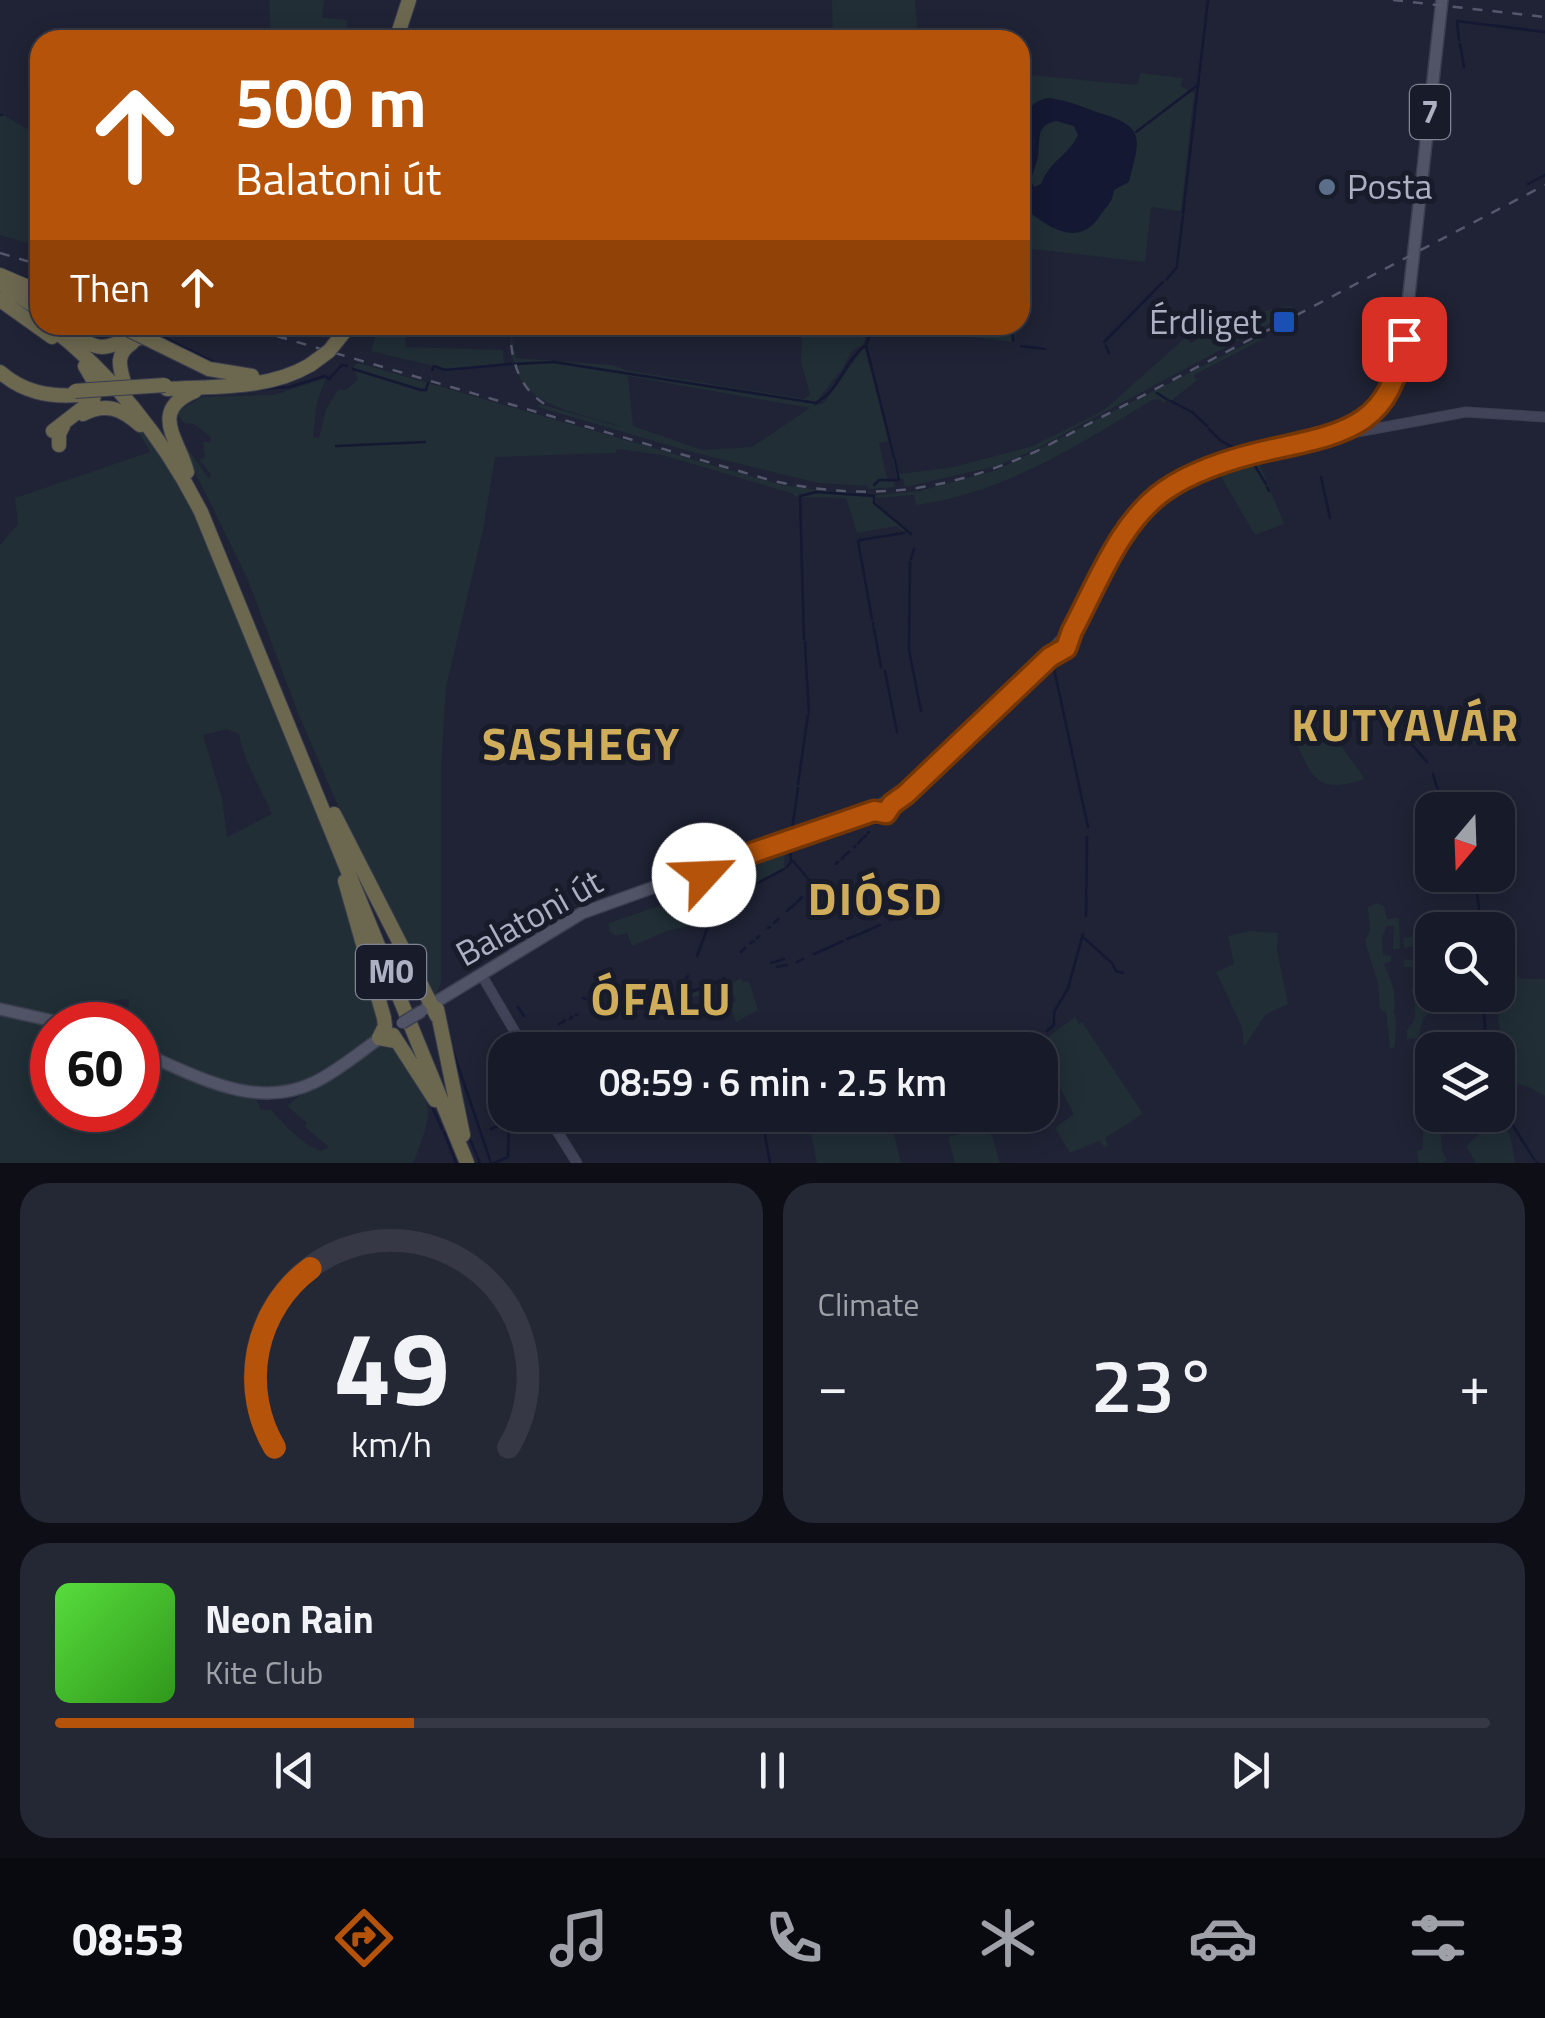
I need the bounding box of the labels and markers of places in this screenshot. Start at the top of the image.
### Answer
place label: Posta [1347,159,1432,213]
marker: Posta [1316,176,1338,198]
place label: Érdliget [1149,294,1262,348]
pin [1362,297,1447,382]
marker: Érdliget [1271,309,1297,335]

